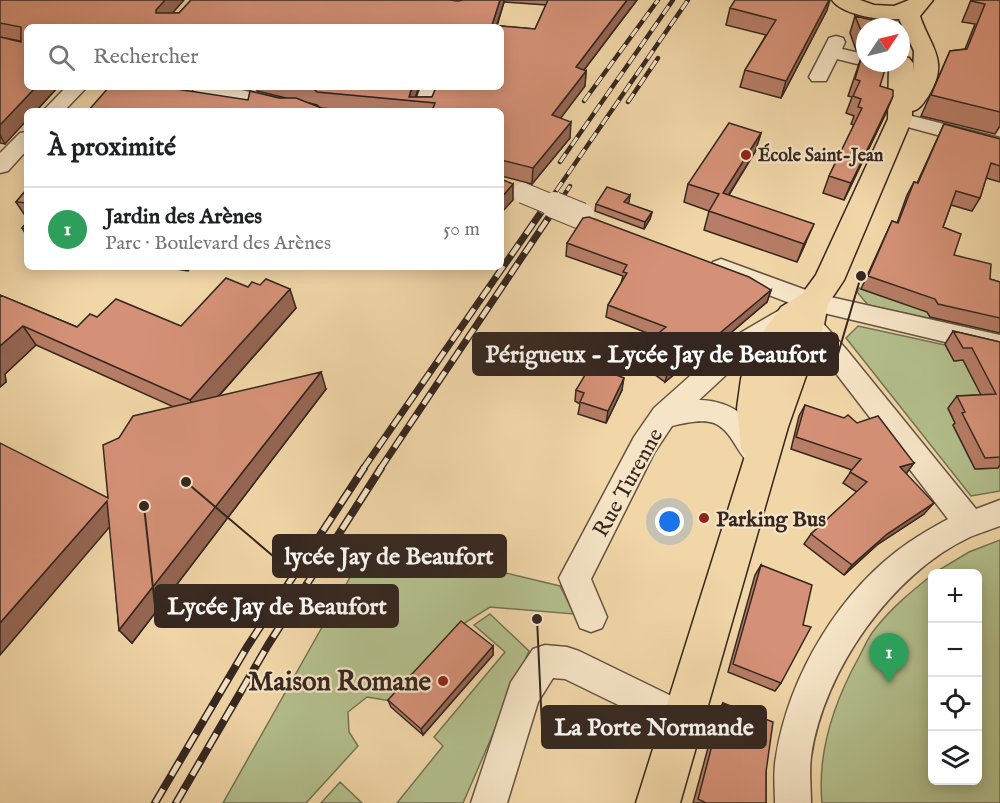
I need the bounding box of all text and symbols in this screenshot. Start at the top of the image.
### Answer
north arrow [856,18,910,72]
search box [24,24,504,90]
icon: search [45,41,78,74]
text: Rechercher [93,43,198,71]
text: À proximité [48,131,176,164]
place label: École Saint-Jean [758,143,884,168]
marker: École Saint-Jean [739,148,753,162]
text: Jardin des Arènes [105,203,262,231]
text: 1 [64,217,71,242]
text: 50 m [443,217,480,242]
text: Parc · Boulevard des Arènes [105,231,331,256]
callout: Périgueux - Lycée Jay de Beaufort [473,333,838,375]
text: Périgueux - Lycée Jay de Beaufort [485,340,827,371]
street label: Rue Turenne [587,424,670,542]
place label: Parking Bus [716,506,826,534]
your location [655,507,684,536]
marker: Parking Bus [697,511,711,525]
callout: lycée Jay de Beaufort [273,535,506,577]
text: lycée Jay de Beaufort [284,542,494,573]
map controls [928,569,982,785]
button: + [928,569,982,623]
callout: Lycée Jay de Beaufort [155,585,398,627]
text: Lycée Jay de Beaufort [167,592,387,623]
button: − [928,623,982,677]
pin: 1 [870,634,908,683]
place label: Maison Romane [248,666,432,700]
marker: Maison Romane [436,674,450,688]
button: locate [928,677,982,731]
callout: La Porte Normande [542,706,766,748]
text: La Porte Normande [554,713,754,744]
button: layers [928,731,982,785]

